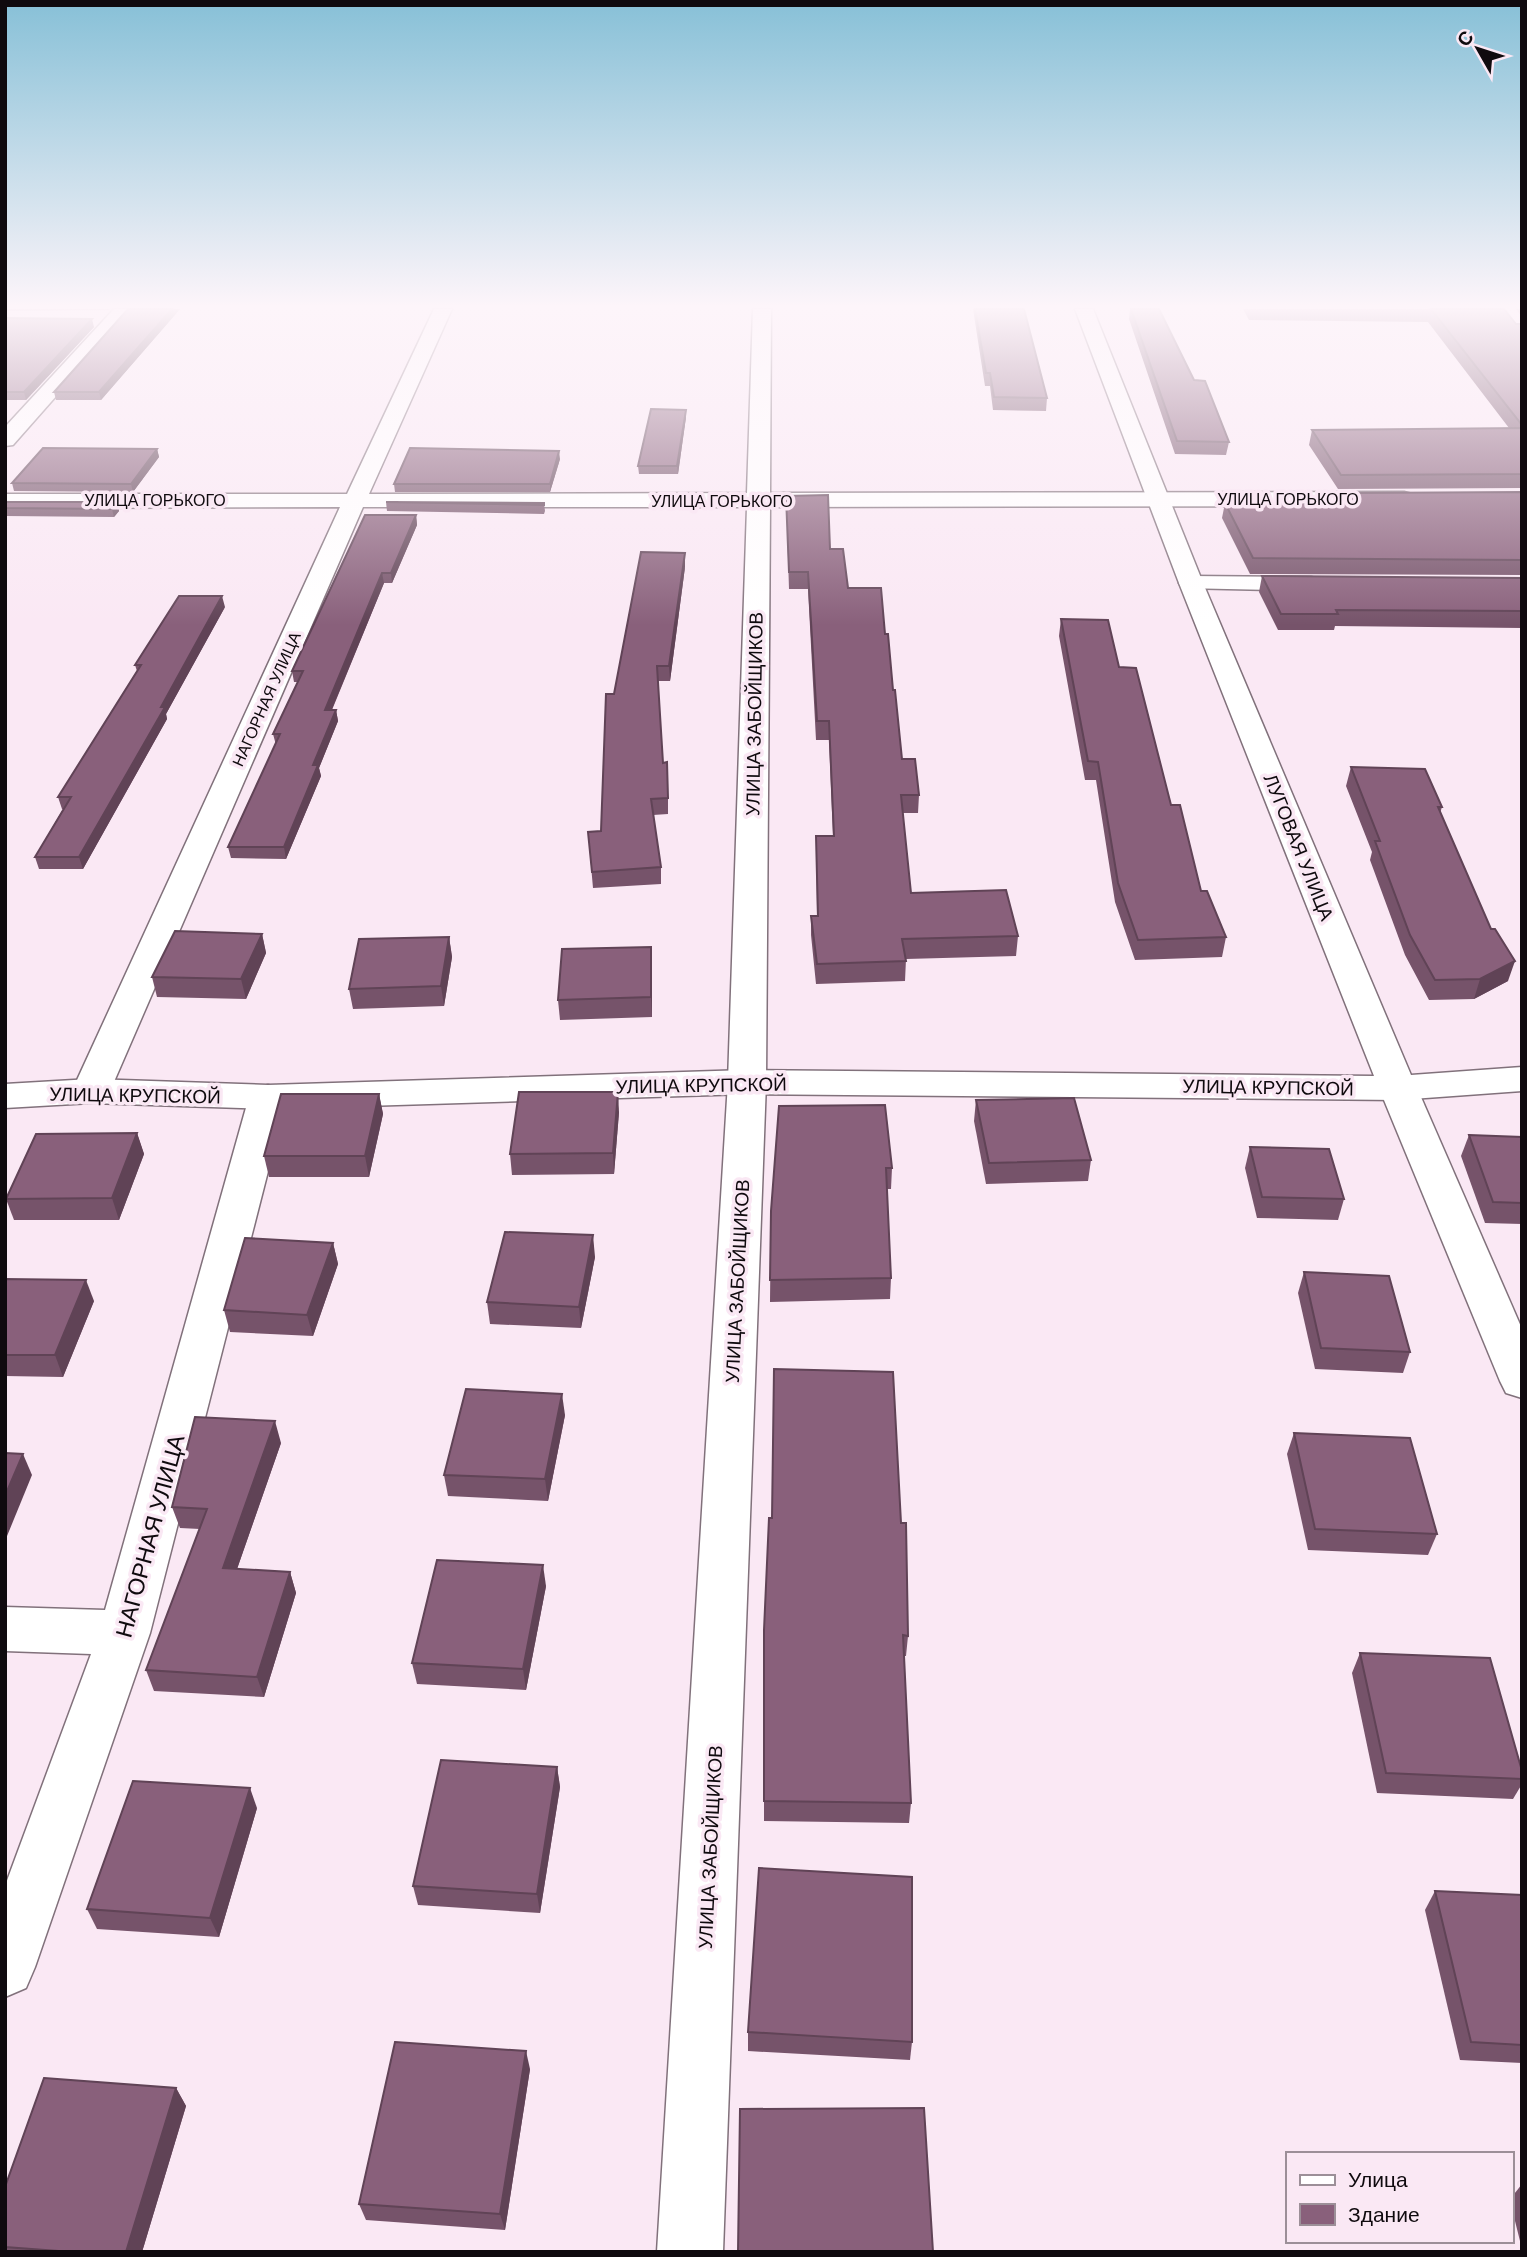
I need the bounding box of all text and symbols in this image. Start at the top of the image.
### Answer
north arrow [1443,14,1513,84]
text: С [1451,25,1479,52]
street label: УЛИЦА ГОРЬКОГО [1217,489,1359,510]
street label: УЛИЦА ГОРЬКОГО [84,490,226,511]
street label: УЛИЦА ГОРЬКОГО [651,491,793,512]
street label: УЛИЦА ЗАБОЙЩИКОВ [740,612,769,816]
street label: НАГОРНАЯ УЛИЦА [227,628,306,770]
street label: ЛУГОВАЯ УЛИЦА [1258,770,1340,925]
street label: УЛИЦА КРУПСКОЙ [615,1072,787,1099]
street label: УЛИЦА КРУПСКОЙ [1182,1074,1354,1101]
street label: УЛИЦА КРУПСКОЙ [49,1082,221,1109]
street label: УЛИЦА ЗАБОЙЩИКОВ [720,1179,755,1384]
street label: НАГОРНАЯ УЛИЦА [108,1431,192,1641]
street label: УЛИЦА ЗАБОЙЩИКОВ [693,1745,728,1950]
legend [1286,2152,1513,2243]
text: Улица [1348,2166,1408,2194]
text: Здание [1348,2201,1420,2229]

